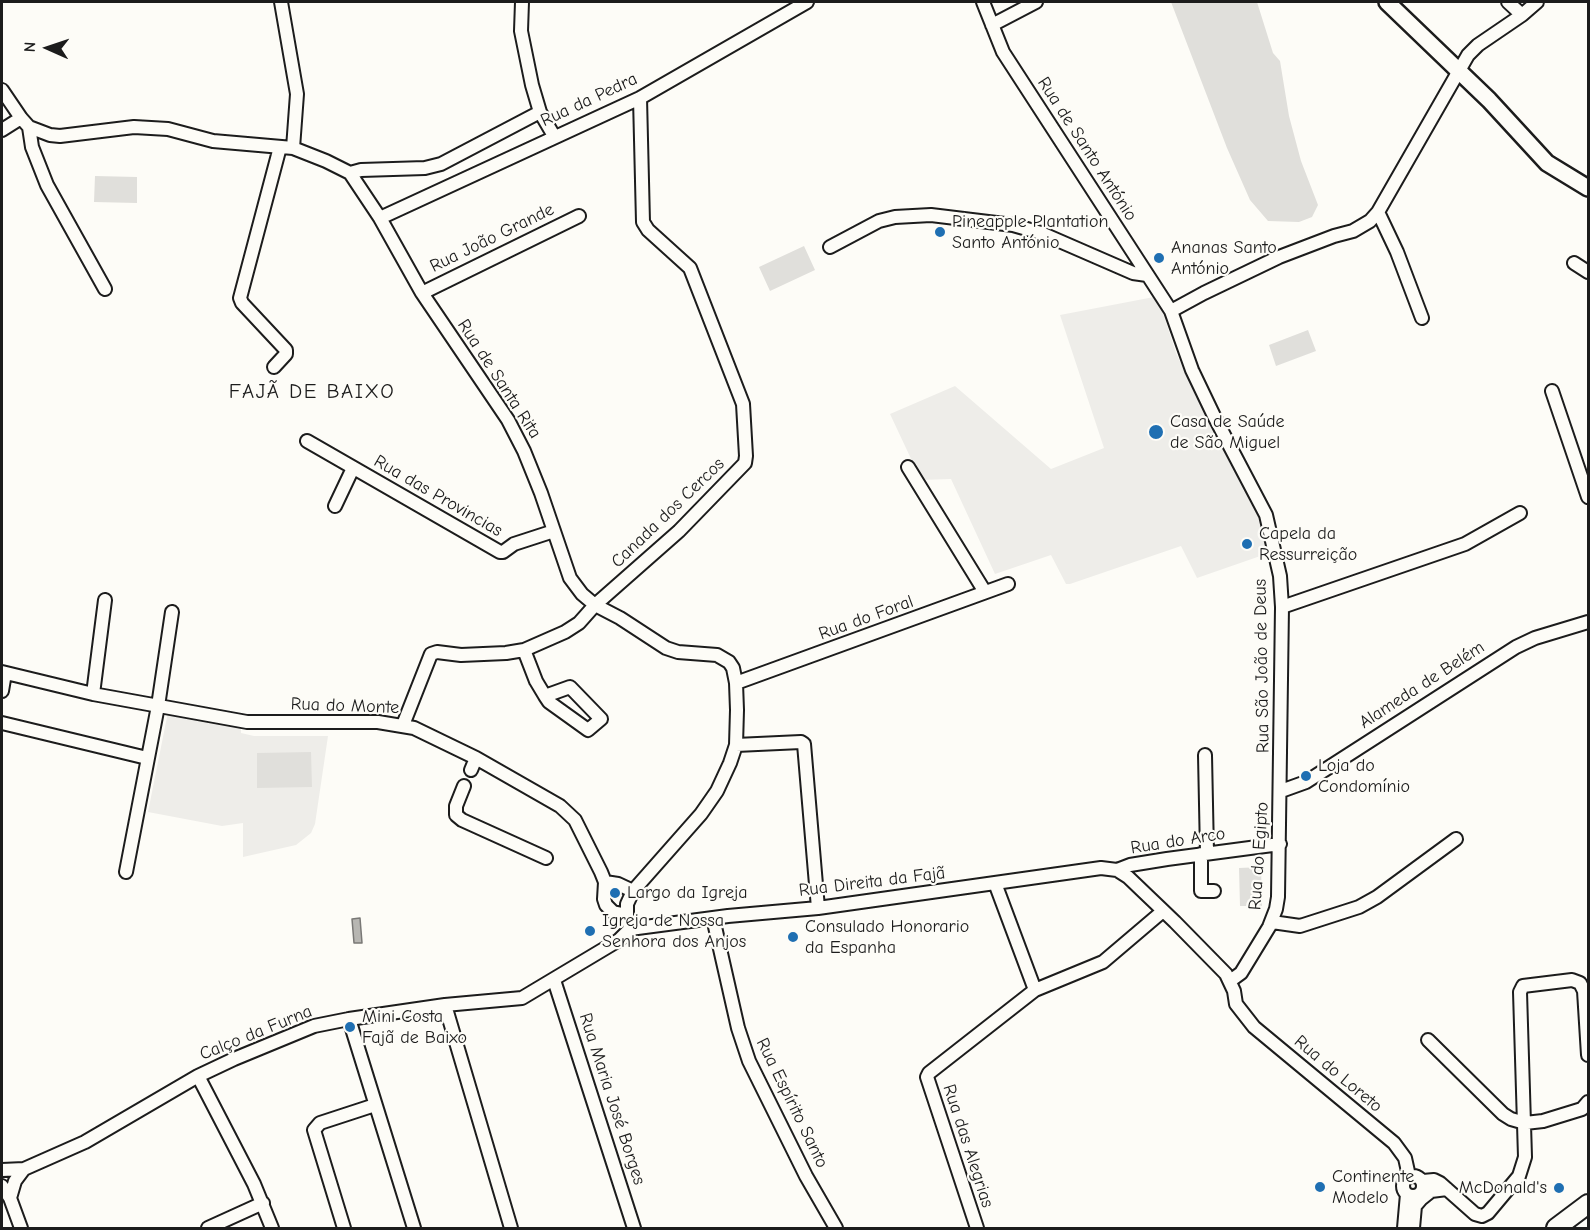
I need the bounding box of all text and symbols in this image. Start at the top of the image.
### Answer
north arrow [18,18,78,78]
text: N [21,41,39,53]
street label: Rua da Pedra [537,68,641,132]
street label: Rua de Santo António [1032,73,1142,225]
street label: Rua João Grande [426,199,558,277]
place label: Pineapple Plantation Santo António [952,211,1108,254]
marker: Pineapple Plantation Santo António [933,225,947,239]
place label: Ananas Santo António [1171,237,1277,280]
marker: Ananas Santo António [1152,251,1166,265]
street label: Rua de Santa Rita [452,315,546,443]
district label: FAJÃ DE BAIXO [229,379,395,405]
place label: Casa de Saúde de São Miguel [1170,411,1285,454]
marker: Casa de Saúde de São Miguel [1147,423,1165,441]
street label: Rua das Provincias [370,450,506,542]
street label: Canada dos Cercos [607,453,729,573]
place label: Capela da Ressurreição [1259,523,1357,566]
marker: Capela da Ressurreição [1240,537,1254,551]
street label: Rua São João de Deus [1250,579,1274,753]
street label: Rua do Foral [816,591,916,645]
street label: Alameda de Belém [1355,636,1489,734]
street label: Rua do Monte [290,693,400,719]
place label: Loja do Condomínio [1318,755,1410,798]
marker: Loja do Condomínio [1299,769,1313,783]
street label: Rua do Egipto [1244,801,1274,911]
street label: Rua do Arco [1129,823,1227,859]
street label: Rua Direita da Fajã [797,862,947,902]
place label: Largo da Igreja [627,882,747,904]
marker: Largo da Igreja [608,886,622,900]
place label: Igreja de Nossa Senhora dos Anjos [602,910,746,952]
place label: Consulado Honorario da Espanha [805,916,969,958]
marker: Igreja de Nossa Senhora dos Anjos [583,924,597,938]
marker: Consulado Honorario da Espanha [786,930,800,944]
street label: Calço da Furna [197,1001,315,1065]
place label: Mini Costa Fajã de Baixo [362,1006,467,1048]
street label: Rua Maria José Borges [574,1010,650,1188]
marker: Mini Costa Fajã de Baixo [343,1020,357,1034]
street label: Rua do Loreto [1290,1031,1386,1117]
street label: Rua Espírito Santo [751,1034,833,1172]
street label: Rua das Alegrias [938,1082,998,1210]
place label: Continente Modelo [1332,1166,1414,1208]
place label: McDonald's [1459,1177,1547,1199]
marker: Continente Modelo [1313,1180,1327,1194]
marker: McDonald's [1552,1181,1566,1195]

